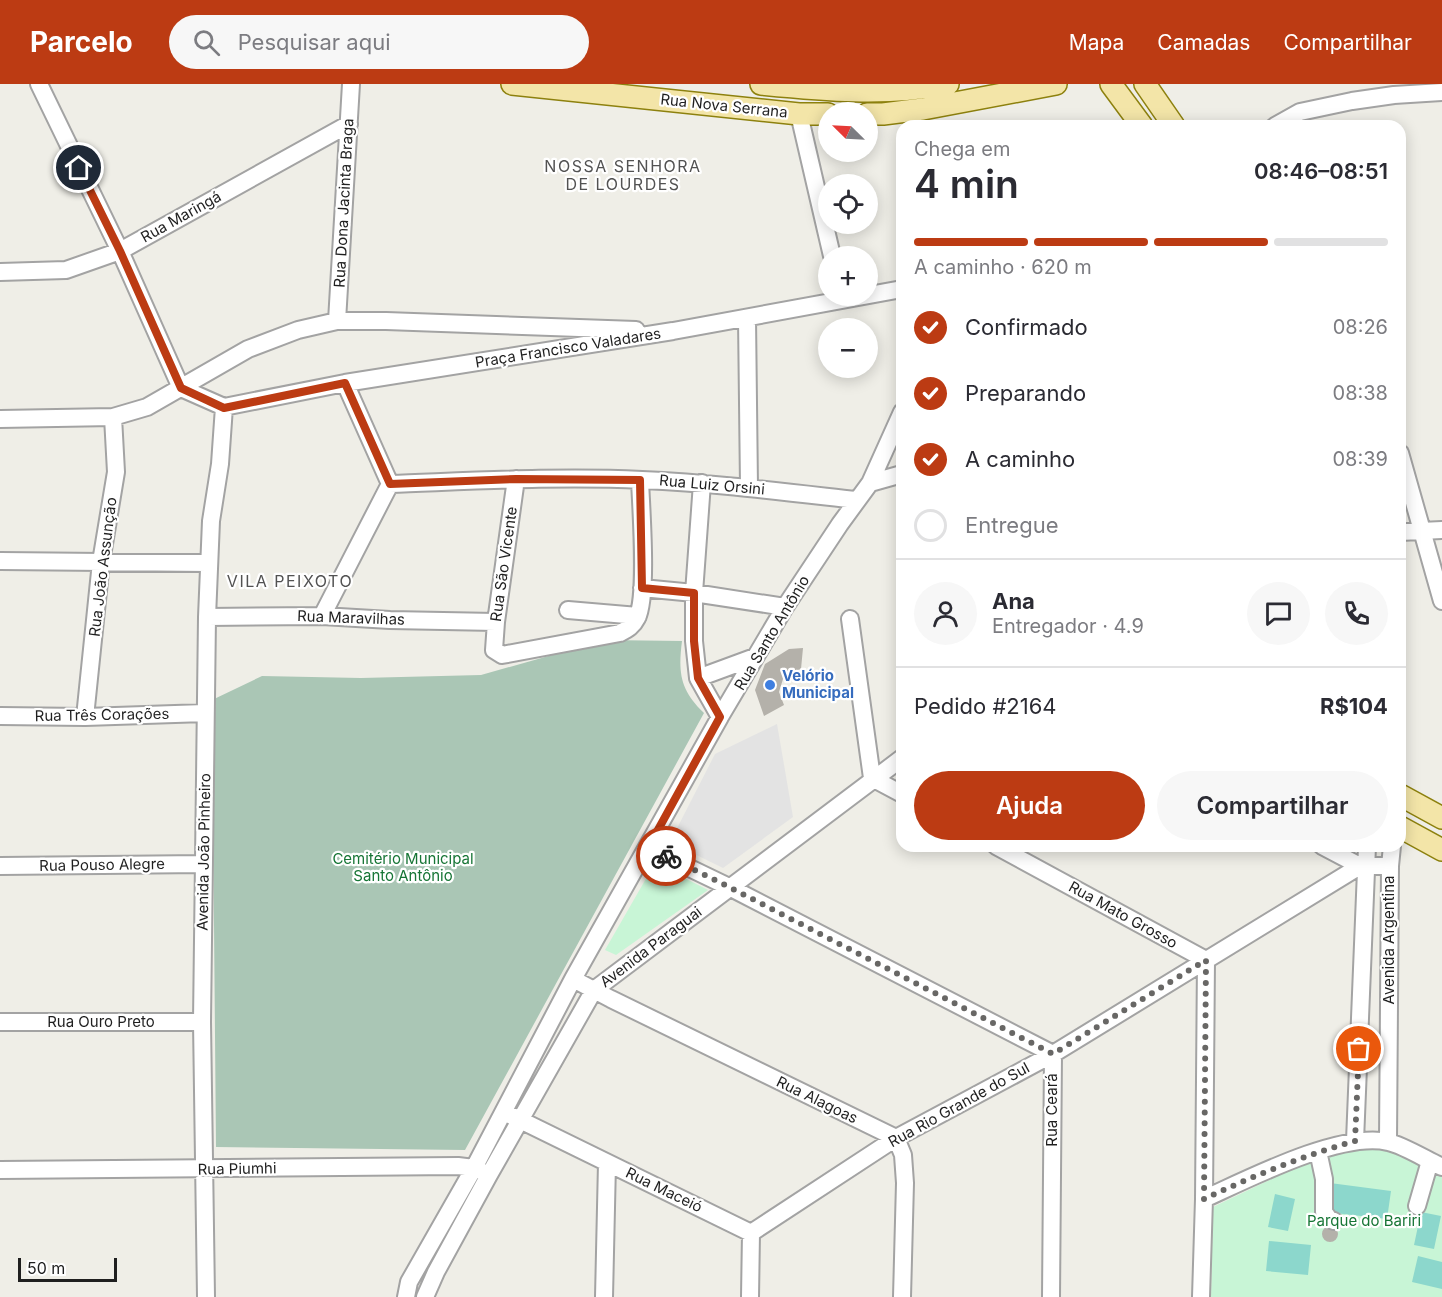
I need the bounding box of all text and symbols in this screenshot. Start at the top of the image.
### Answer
search box [169,15,589,69]
text: Parcelo [30,25,133,59]
icon: search [190,26,223,59]
text: Pesquisar aqui [238,29,390,55]
text: Mapa [1069,30,1124,55]
text: Camadas [1157,30,1250,55]
text: Compartilhar [1283,30,1412,55]
street label: Rua Nova Serrana [660,89,789,122]
north arrow [818,102,878,162]
map controls [818,102,878,378]
street label: Rua Dona Jacinta Braga [330,118,357,288]
text: Chega em [914,137,1010,161]
pin [53,142,104,193]
icon: home [62,151,95,184]
district label: NOSSA SENHORA DE LOURDES [544,156,702,194]
text: 08:46–08:51 [1254,158,1388,184]
text: 4 min [914,160,1019,207]
button: locate [818,174,878,234]
street label: Rua Maringá [137,187,224,246]
button: + [818,246,878,306]
text: A caminho · 620 m [914,255,1092,279]
icon: check [914,311,947,344]
text: Confirmado [965,314,1088,340]
text: 08:26 [1333,315,1388,339]
button: − [818,318,878,378]
street label: Praça Francisco Valadares [474,323,662,372]
icon: check [914,377,947,410]
text: Preparando [965,380,1086,406]
text: 08:38 [1333,381,1388,405]
icon: check [914,443,947,476]
text: A caminho [965,446,1075,472]
text: 08:39 [1332,447,1388,471]
street label: Rua Luiz Orsini [659,470,766,499]
street label: Rua João Assunção [85,496,120,638]
street label: Rua São Vicente [486,505,521,623]
text: Entregue [965,512,1059,538]
district label: VILA PEIXOTO [227,571,353,591]
street label: Rua Santo Antônio [730,572,813,694]
button: person [914,582,977,645]
button: chat [1247,582,1310,645]
button: phone [1325,582,1388,645]
text: Ana [992,588,1035,614]
street label: Rua Maravilhas [297,606,405,629]
text: Entregador · 4.9 [992,614,1144,638]
place label: Velório Municipal [782,666,854,702]
marker: Velório Municipal [763,678,777,692]
text: Pedido #2164 [914,693,1057,719]
text: R$104 [1320,693,1388,719]
street label: Rua Três Corações [35,704,169,725]
button: Ajuda [914,771,1145,840]
button: Compartilhar [1157,771,1388,840]
street label: Avenida João Pinheiro [193,773,214,931]
courier [636,826,696,886]
icon: bike [650,840,683,873]
park label: Cemitério Municipal Santo Antônio [332,849,474,885]
street label: Rua Pouso Alegre [39,854,165,875]
street label: Avenida Argentina [1379,876,1398,1004]
street label: Rua Mato Grosso [1065,877,1181,952]
street label: Avenida Paraguai [596,902,705,991]
street label: Rua Ouro Preto [47,1012,155,1031]
pin [1333,1023,1384,1074]
icon: bag [1342,1032,1375,1065]
street label: Rua Rio Grande do Sul [885,1058,1033,1151]
street label: Rua Alagoas [773,1072,861,1127]
street label: Rua Ceará [1042,1073,1061,1147]
street label: Rua Piumhi [197,1158,277,1179]
street label: Rua Maceió [623,1163,706,1216]
park label: Parque do Bariri [1307,1211,1421,1230]
scale bar [18,1255,117,1282]
text: 50 m [27,1258,65,1278]

